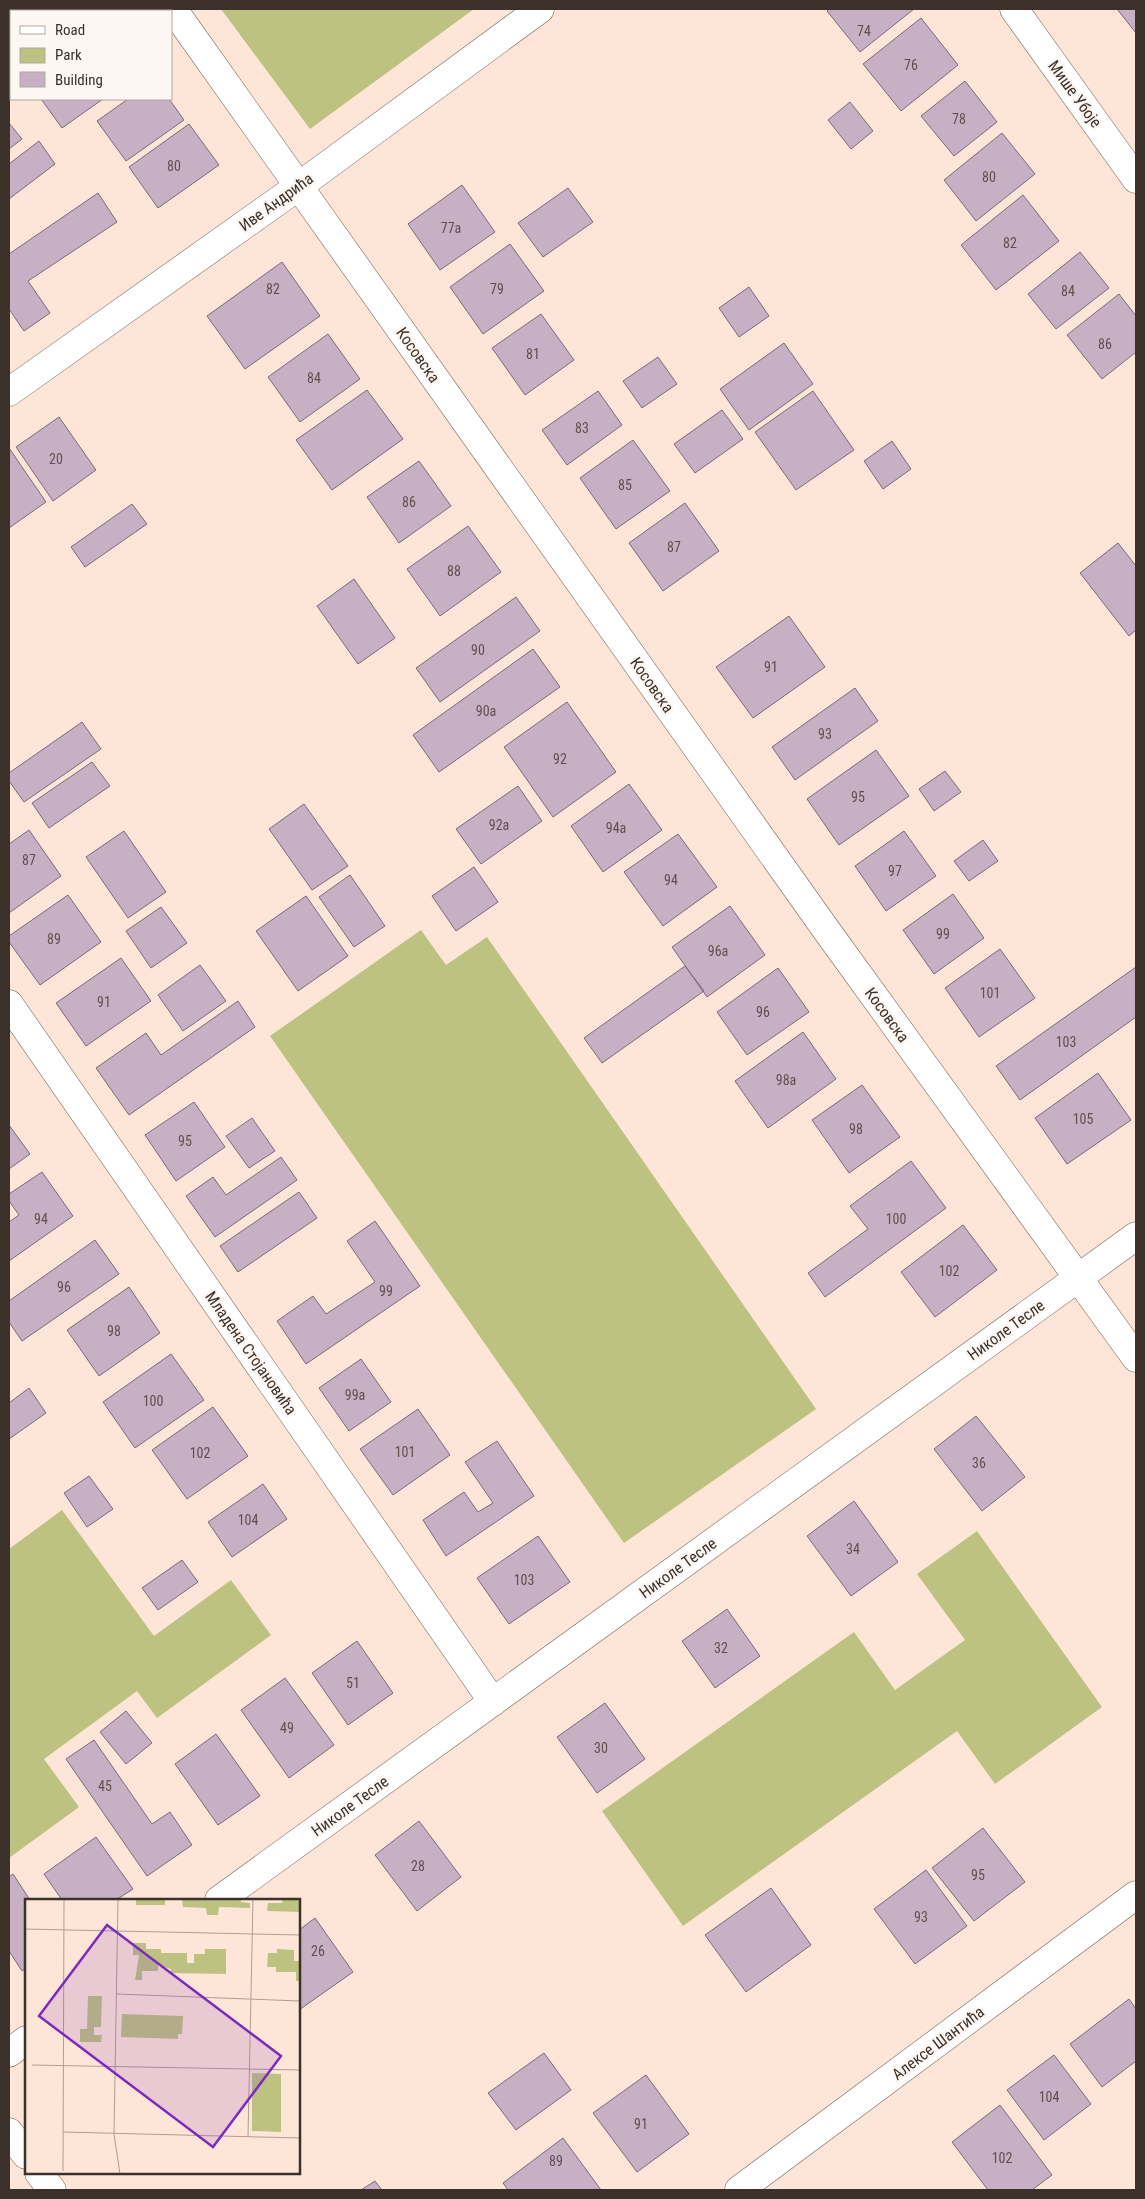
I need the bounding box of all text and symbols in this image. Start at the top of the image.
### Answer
legend [10,10,172,100]
text: Road [55,21,85,39]
house number: 74 [857,23,871,39]
text: Park [55,46,82,64]
house number: 76 [904,57,918,73]
street label: Мише Убоје [1044,57,1106,131]
text: Building [55,71,103,89]
house number: 78 [952,111,966,127]
house number: 80 [167,158,181,174]
street label: Иве Андрића [235,169,317,235]
house number: 80 [982,169,996,185]
house number: 77a [441,220,461,236]
house number: 82 [1003,235,1017,251]
house number: 82 [266,281,280,297]
house number: 79 [490,281,504,297]
house number: 84 [1061,283,1075,299]
street label: Косовска [392,324,444,386]
house number: 86 [1098,336,1112,352]
house number: 81 [526,346,540,362]
house number: 84 [307,370,321,386]
house number: 83 [575,420,589,436]
house number: 20 [49,451,63,467]
house number: 85 [618,477,632,493]
house number: 86 [402,494,416,510]
house number: 87 [667,539,681,555]
house number: 88 [447,563,461,579]
house number: 90 [471,642,485,658]
street label: Косовска [626,654,678,716]
house number: 91 [764,659,778,675]
house number: 90a [476,703,496,719]
house number: 93 [818,726,832,742]
house number: 92 [553,751,567,767]
house number: 95 [851,789,865,805]
house number: 92a [489,817,509,833]
house number: 94a [606,820,626,836]
house number: 87 [22,852,36,868]
house number: 97 [888,863,902,879]
house number: 94 [664,872,678,888]
house number: 99 [936,926,950,942]
house number: 89 [47,931,61,947]
house number: 96a [708,943,728,959]
street label: Косовска [861,984,913,1046]
house number: 101 [980,985,1000,1001]
house number: 91 [97,994,111,1010]
house number: 96 [756,1004,770,1020]
house number: 103 [1056,1034,1076,1050]
house number: 98a [776,1072,796,1088]
house number: 105 [1073,1111,1093,1127]
house number: 98 [849,1121,863,1137]
house number: 95 [178,1133,192,1149]
house number: 94 [34,1211,48,1227]
house number: 100 [886,1211,906,1227]
house number: 102 [939,1263,959,1279]
house number: 96 [57,1279,71,1295]
house number: 99 [379,1283,393,1299]
street label: Младена Стојановића [201,1288,301,1418]
street label: Николе Тесле [964,1296,1048,1364]
house number: 98 [107,1323,121,1339]
house number: 99a [345,1387,365,1403]
house number: 100 [143,1393,163,1409]
house number: 101 [395,1444,415,1460]
house number: 102 [190,1445,210,1461]
house number: 36 [972,1455,986,1471]
house number: 104 [238,1512,258,1528]
street label: Николе Тесле [636,1534,720,1602]
house number: 34 [846,1541,860,1557]
house number: 103 [514,1572,534,1588]
house number: 32 [714,1640,728,1656]
house number: 51 [346,1675,360,1691]
house number: 49 [280,1720,294,1736]
house number: 30 [594,1740,608,1756]
street label: Николе Тесле [308,1772,392,1840]
house number: 45 [98,1778,112,1794]
house number: 28 [411,1858,425,1874]
house number: 95 [971,1867,985,1883]
inset map [25,1899,300,2174]
house number: 93 [914,1909,928,1925]
house number: 26 [311,1943,325,1959]
street label: Алексе Шантића [888,2002,988,2084]
house number: 104 [1039,2089,1059,2105]
house number: 91 [634,2116,648,2132]
house number: 102 [992,2150,1012,2166]
house number: 89 [549,2153,563,2169]

